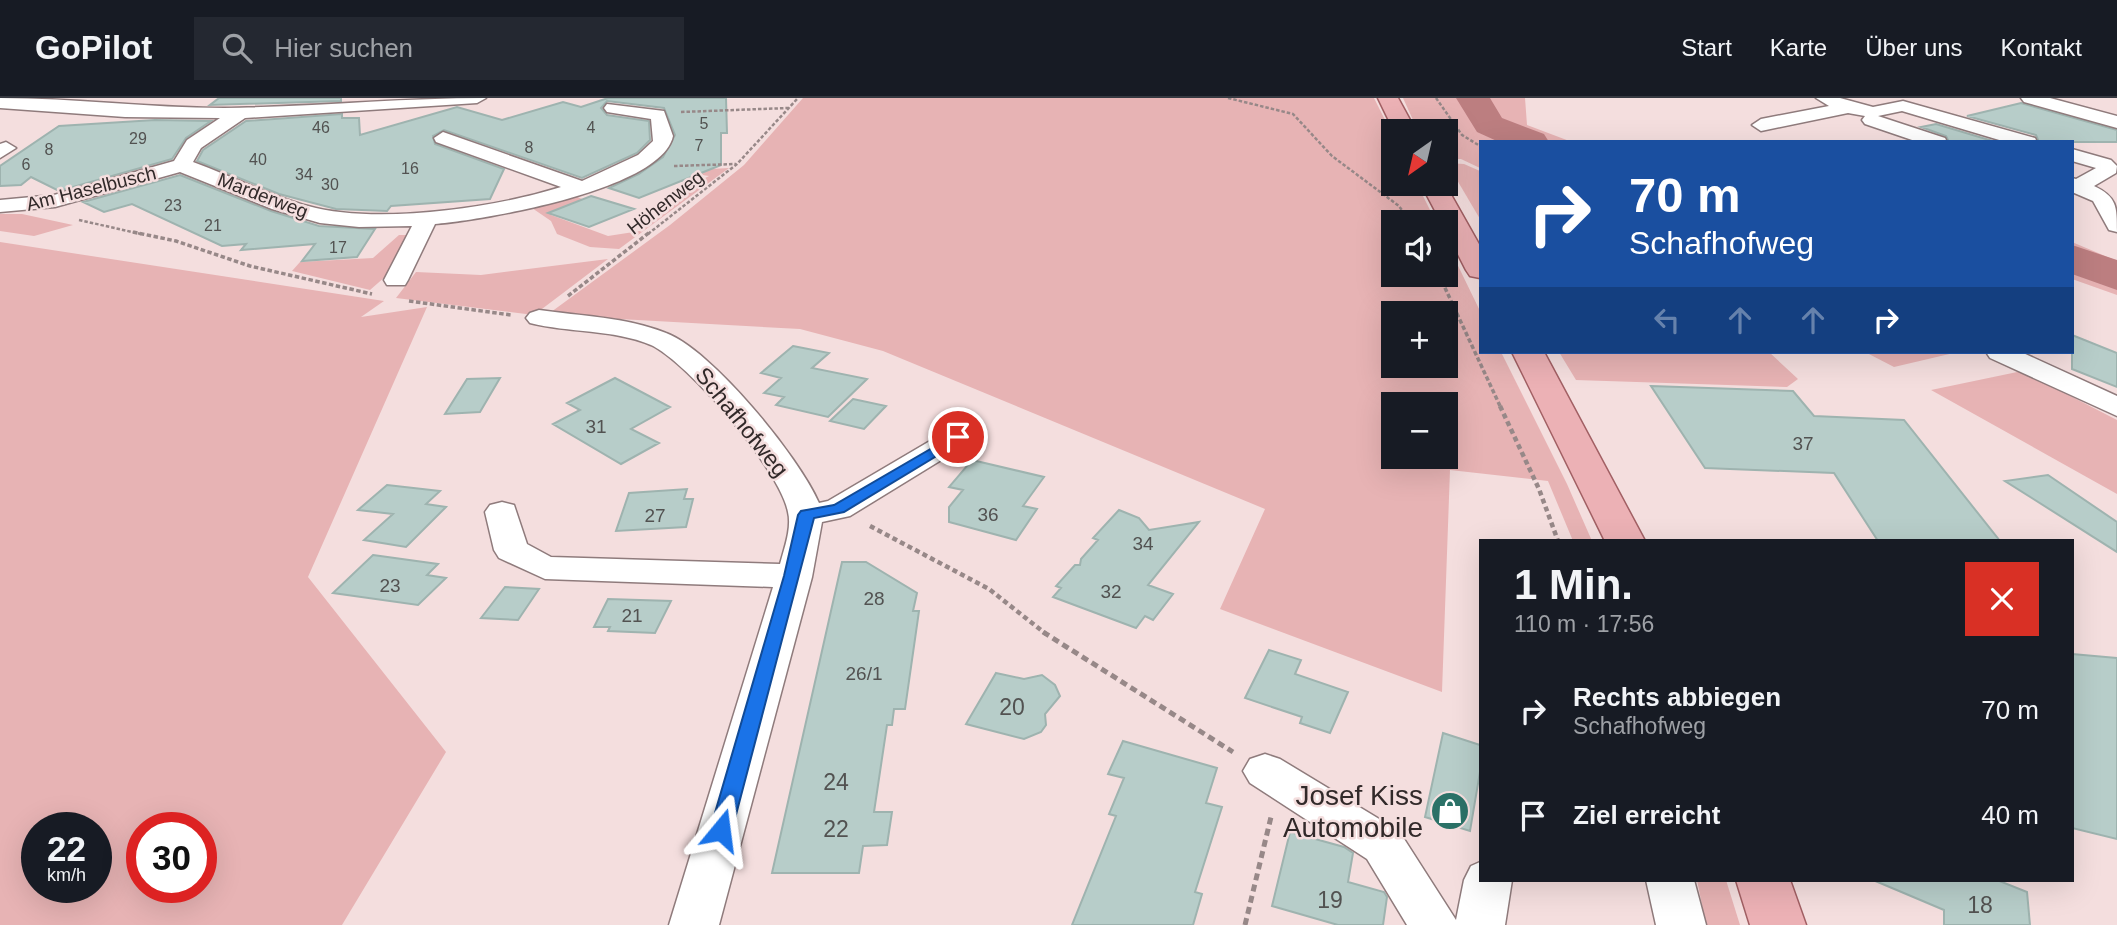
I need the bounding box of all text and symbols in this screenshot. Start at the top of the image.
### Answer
search box [194,17,684,80]
text: GoPilot [35,29,152,66]
icon: search [218,29,256,67]
text: Hier suchen [274,33,413,63]
text: Start [1681,34,1732,61]
text: Karte [1770,34,1827,61]
text: Über uns [1865,34,1963,61]
text: Kontakt [2001,34,2082,61]
house number: 5 [700,115,709,132]
house number: 46 [312,119,330,136]
house number: 4 [587,119,596,136]
north arrow [1381,119,1458,196]
map controls [1381,119,1458,469]
house number: 29 [129,130,147,147]
house number: 7 [695,137,704,154]
house number: 8 [525,139,534,156]
house number: 8 [45,141,54,158]
house number: 40 [249,151,267,168]
house number: 6 [22,156,31,173]
house number: 16 [401,160,419,177]
street label: Am Haselbusch [24,162,158,215]
house number: 34 [295,166,313,183]
street label: Höhenweg [623,166,708,239]
icon: right [1514,168,1605,259]
text: 70 m [1629,168,1741,222]
street label: Marderweg [215,169,311,222]
house number: 30 [321,176,339,193]
house number: 23 [164,197,182,214]
button: sound [1381,210,1458,287]
house number: 21 [204,217,222,234]
text: Schafhofweg [1629,225,1814,261]
house number: 17 [329,239,347,256]
button: + [1381,301,1458,378]
icon: left [1648,301,1686,339]
icon: ahead [1721,301,1759,339]
icon: ahead [1794,301,1832,339]
icon: right [1867,301,1905,339]
street label: Schafhofweg [690,362,794,482]
button: − [1381,392,1458,469]
pin [928,407,988,467]
house number: 31 [585,416,607,437]
icon: arrive [939,418,977,456]
house number: 37 [1792,433,1814,454]
house number: 36 [977,504,999,525]
house number: 27 [644,505,666,526]
house number: 34 [1132,533,1154,554]
text: 1 Min. [1514,561,1633,608]
button: close [1965,562,2039,636]
house number: 23 [379,575,401,596]
house number: 32 [1100,581,1122,602]
house number: 28 [863,588,885,609]
house number: 21 [621,605,643,626]
text: 110 m · 17:56 [1514,611,1654,637]
house number: 26/1 [846,663,882,684]
text: Rechts abbiegen [1573,682,1781,712]
icon: right [1514,692,1552,730]
house number: 20 [999,694,1025,720]
text: 70 m [1981,695,2039,725]
text: Schafhofweg [1573,713,1706,739]
house number: 24 [823,769,849,795]
place label: Josef Kiss Automobile [1283,780,1423,843]
shop icon: Josef Kiss Automobile [1429,790,1471,832]
position arrow [684,793,758,867]
icon: arrive [1514,797,1552,835]
text: Ziel erreicht [1573,800,1720,830]
text: 40 m [1981,800,2039,830]
speed limit sign: 30 [126,812,217,903]
house number: 22 [823,816,849,842]
text: 22 [47,829,86,868]
text: km/h [47,865,86,885]
house number: 19 [1317,887,1343,913]
house number: 18 [1967,892,1993,918]

